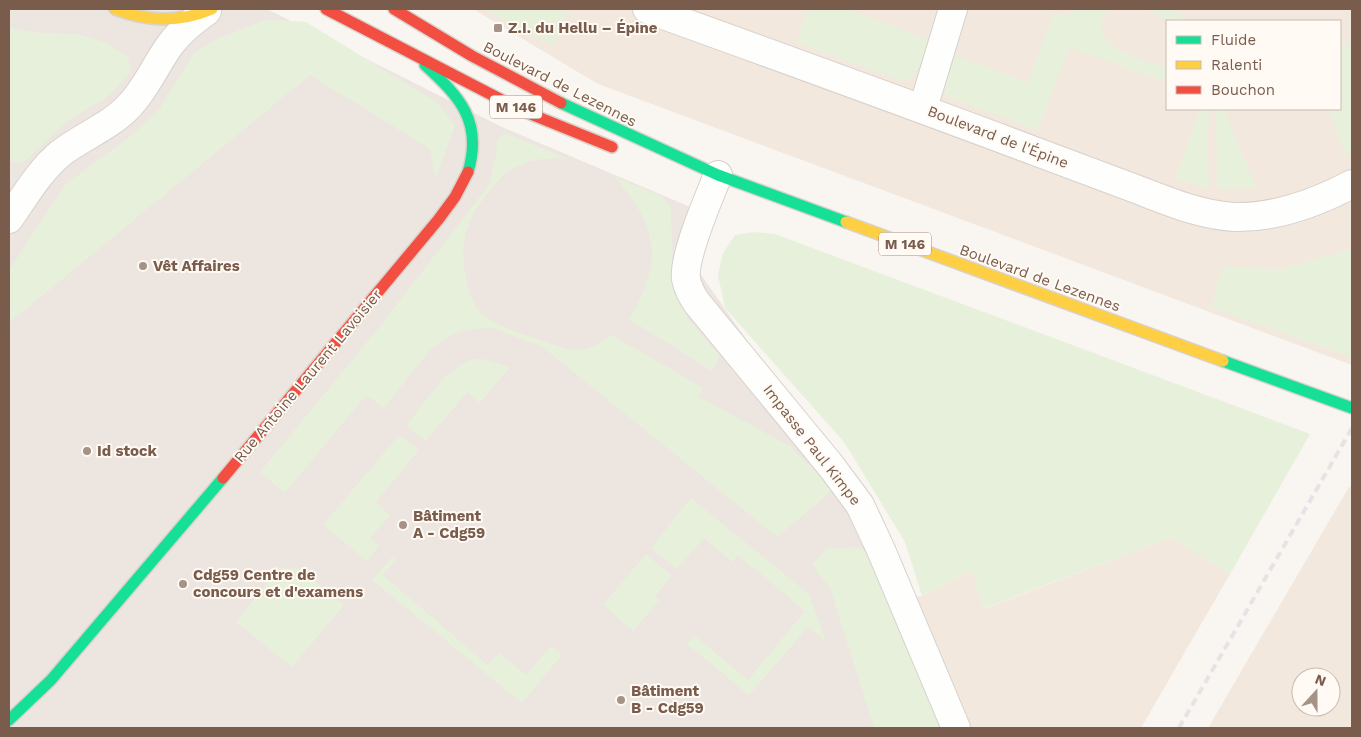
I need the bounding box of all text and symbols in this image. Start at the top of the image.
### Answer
place label: Z.I. du Hellu – Épine [508,19,658,37]
legend [1166,20,1341,110]
marker: Z.I. du Hellu – Épine [492,22,504,34]
text: Fluide [1211,31,1256,49]
street label: Boulevard de Lezennes [480,37,640,131]
text: Ralenti [1211,56,1262,74]
text: Bouchon [1211,81,1275,99]
road number: M 146 [490,95,542,118]
street label: Boulevard de l'Épine [925,102,1071,172]
road number: M 146 [879,232,931,255]
street label: Boulevard de Lezennes [957,240,1123,316]
place label: Vêt Affaires [153,257,240,275]
marker: Vêt Affaires [137,260,149,272]
street label: Rue Antoine Laurent Lavoisier [230,286,386,466]
street label: Impasse Paul Kimpe [759,381,865,509]
place label: Id stock [97,442,157,460]
marker: Id stock [81,445,93,457]
place label: Bâtiment A - Cdg59 [413,507,485,542]
marker: Bâtiment A - Cdg59 [397,519,409,531]
place label: Cdg59 Centre de concours et d'examens [193,566,363,601]
marker: Cdg59 Centre de concours et d'examens [177,578,189,590]
north arrow [1291,667,1341,717]
text: N [1313,671,1328,689]
place label: Bâtiment B - Cdg59 [631,682,704,717]
marker: Bâtiment B - Cdg59 [615,694,627,706]

